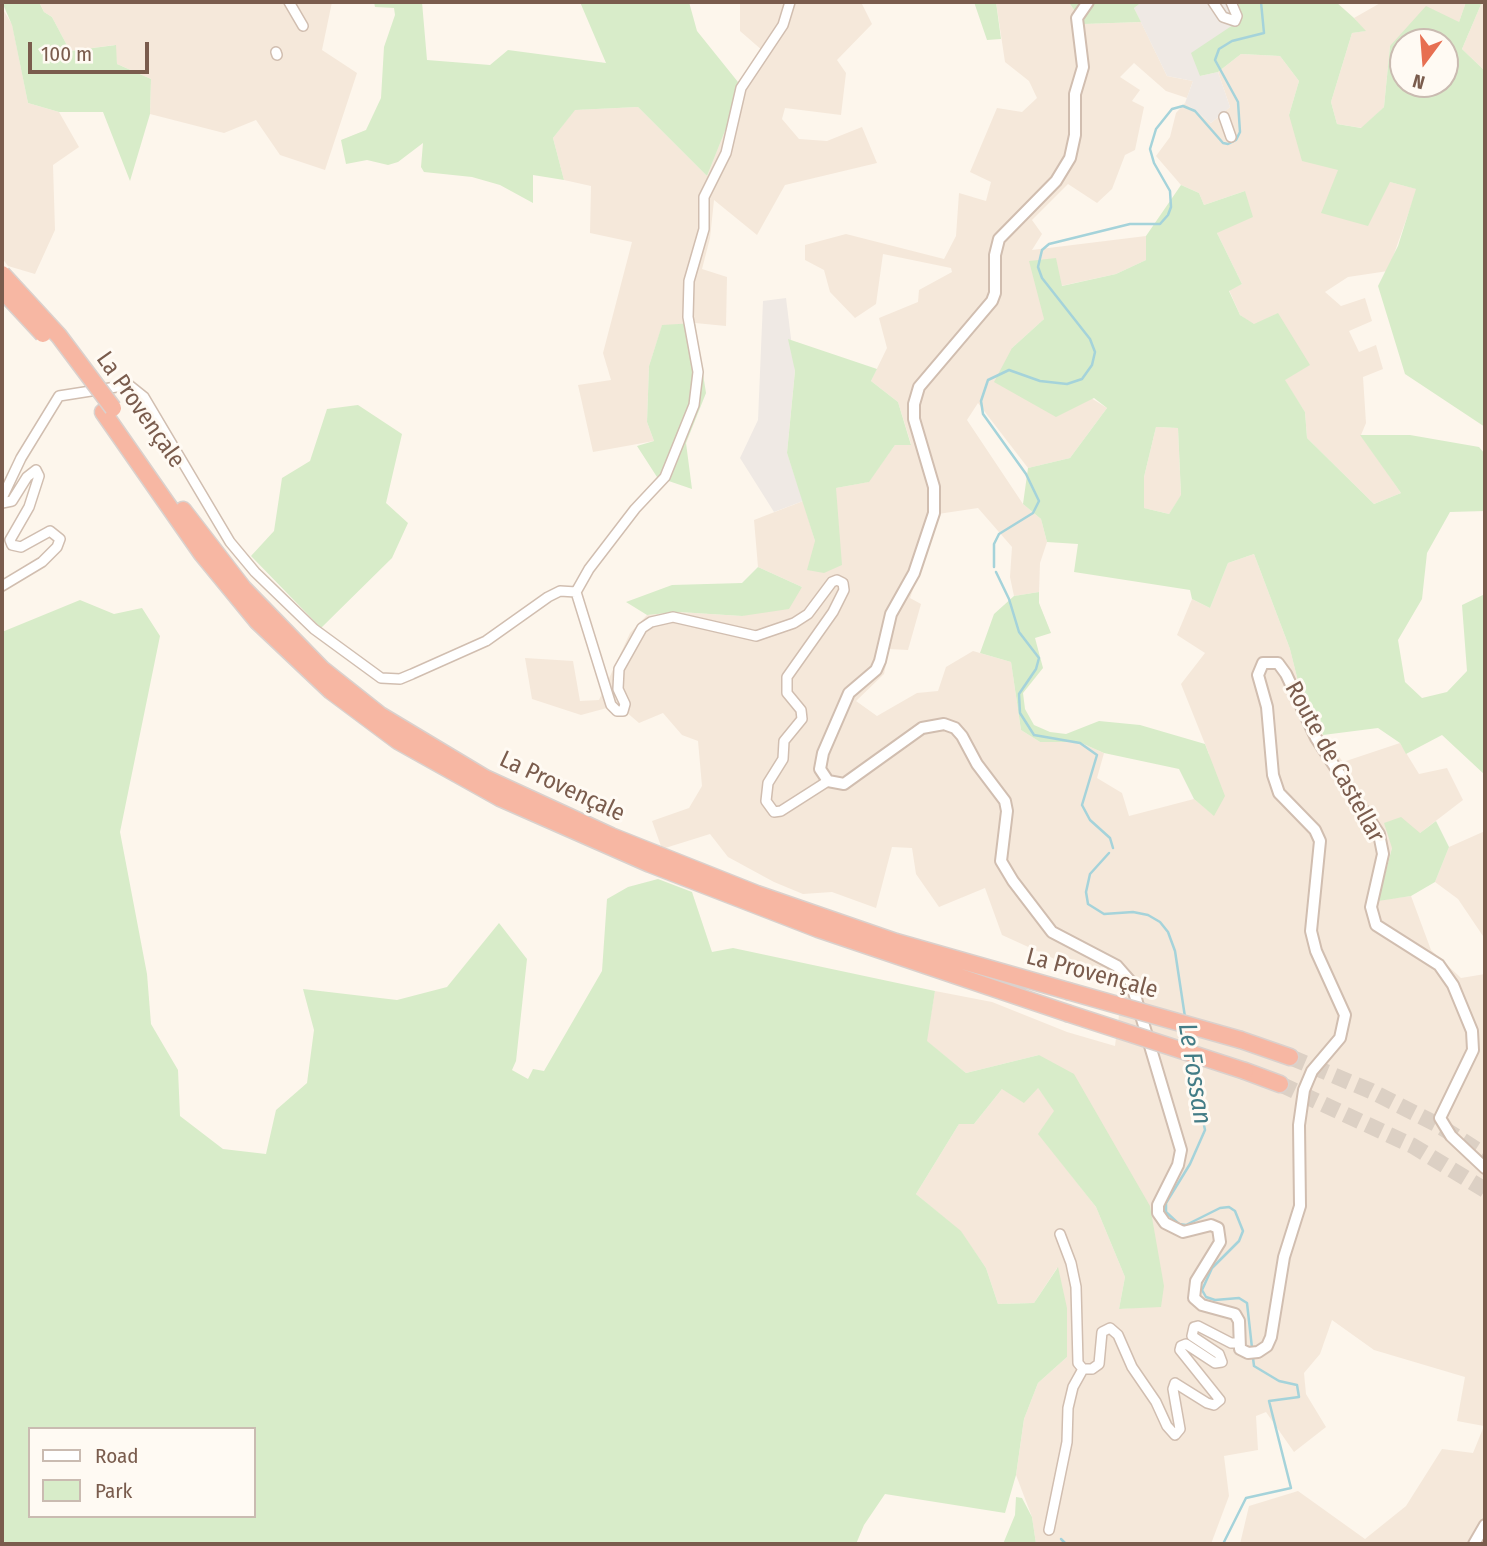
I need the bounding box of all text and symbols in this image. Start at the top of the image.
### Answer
scale bar [32,28,152,72]
north arrow [1389,28,1459,98]
text: 100 m [41,41,92,67]
text: N [1410,69,1427,94]
street label: La Provençale [90,346,190,474]
street label: Route de Castellar [1278,677,1390,847]
street label: La Provençale [495,745,629,829]
street label: La Provençale [1023,943,1161,1005]
water label: Le Fossan [1171,1021,1217,1127]
legend [28,1427,256,1518]
text: Road [95,1443,139,1469]
text: Park [95,1478,132,1504]

